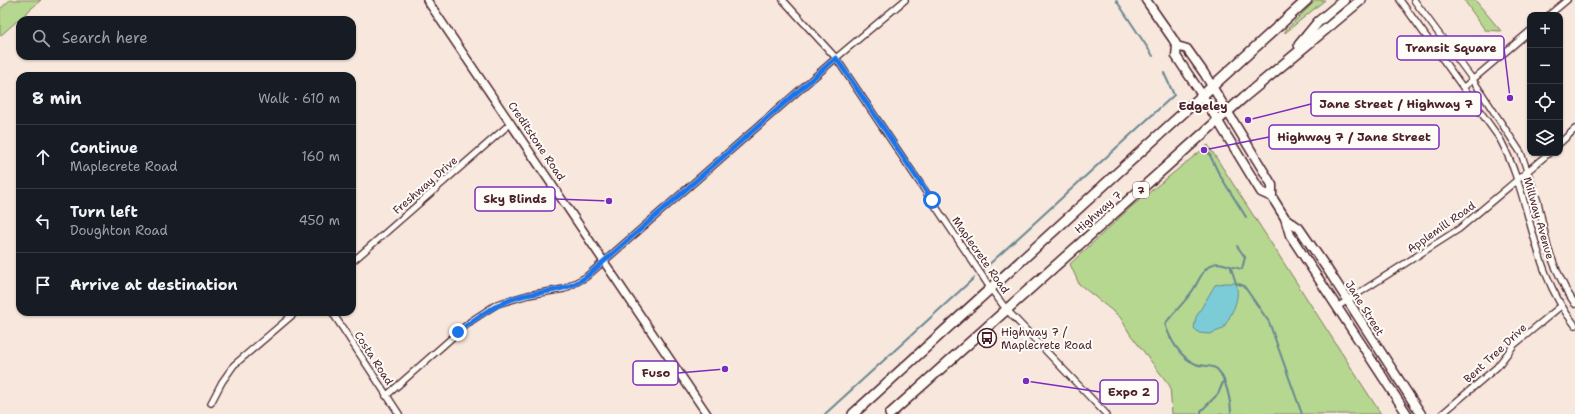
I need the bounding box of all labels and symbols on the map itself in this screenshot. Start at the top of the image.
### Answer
callout: Transit Square [1397,36,1504,60]
text: Transit Square [1405,40,1497,56]
callout: Jane Street / Highway 7 [1311,92,1481,116]
text: Jane Street / Highway 7 [1319,96,1473,112]
district label: Edgeley [1178,98,1228,114]
street label: Creditstone Road [505,99,569,184]
callout: Highway 7 / Jane Street [1269,125,1439,149]
text: Highway 7 / Jane Street [1277,129,1431,145]
street label: Freshway Drive [390,153,461,218]
street label: Millway Avenue [1520,175,1557,261]
road number: 7 [1133,182,1149,198]
callout: Sky Blinds [475,187,555,211]
street label: Highway 7 [1072,187,1125,237]
text: Sky Blinds [483,191,547,207]
route start [923,191,941,209]
street label: Applemill Road [1404,198,1478,257]
street label: Maplecrete Road [948,214,1013,297]
street label: Jane Street [1342,278,1388,339]
street label: Bent Tree Drive [1461,320,1530,387]
route end [449,323,467,341]
place label: Highway 7 / Maplecrete Road [1001,325,1092,353]
bus stop icon: Highway 7 / Maplecrete Road [976,327,998,349]
street label: Costa Road [351,329,396,388]
callout: Fuso [633,361,678,385]
text: Fuso [642,365,670,381]
callout: Expo 2 [1100,380,1158,404]
text: Expo 2 [1108,384,1151,400]

